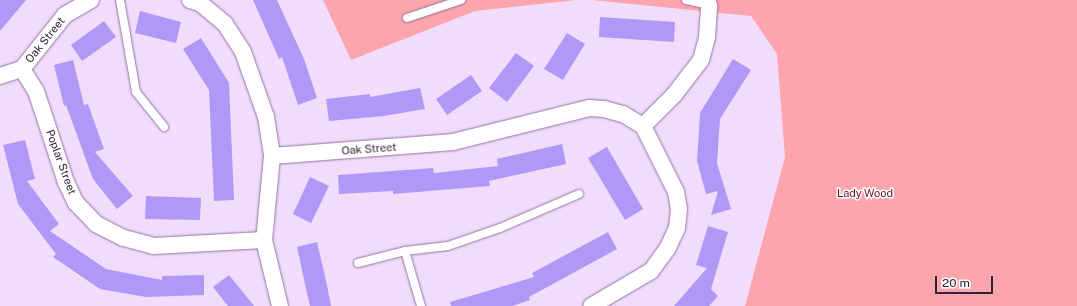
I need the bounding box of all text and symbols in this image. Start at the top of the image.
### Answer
street label: Oak Street [23,14,67,66]
street label: Poplar Street [43,128,79,196]
street label: Oak Street [341,140,397,158]
park label: Lady Wood [837,186,893,200]
scale bar [937,268,995,294]
text: 20 m [942,276,970,290]

